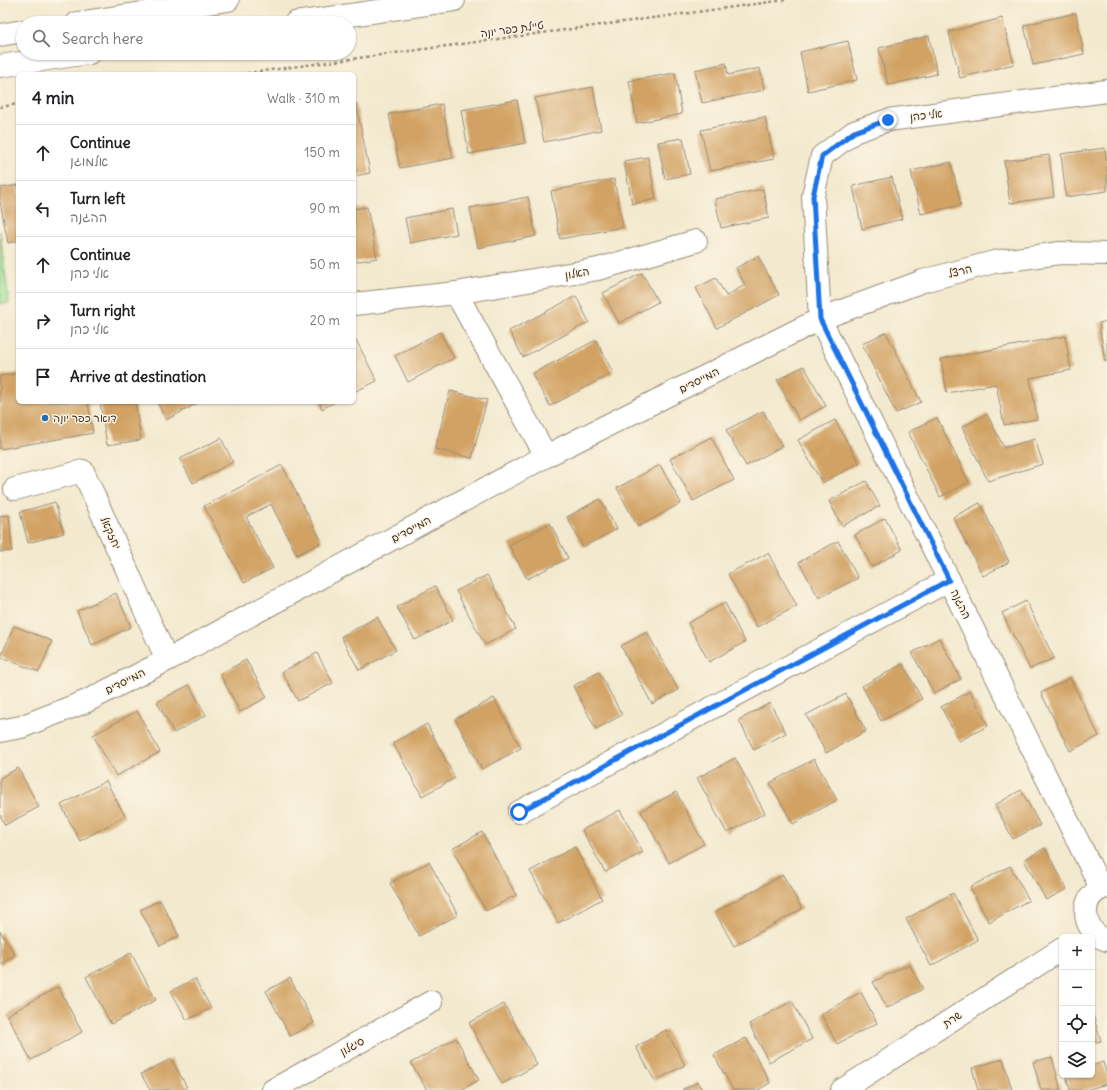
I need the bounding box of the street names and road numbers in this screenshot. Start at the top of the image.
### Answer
street label: טיילת כפר יונה [479,18,545,40]
street label: אלי כהן [909,106,944,124]
street label: הרצל [947,261,973,281]
street label: האלון [564,264,590,282]
street label: המייסדים [677,364,721,396]
street label: המייסדים [389,513,433,545]
street label: יחזקאל [98,514,124,552]
street label: ההגנה [948,587,974,621]
street label: המייסדים [103,665,147,697]
street label: שרת [939,1007,965,1031]
street label: סיגלון [337,1034,367,1058]

